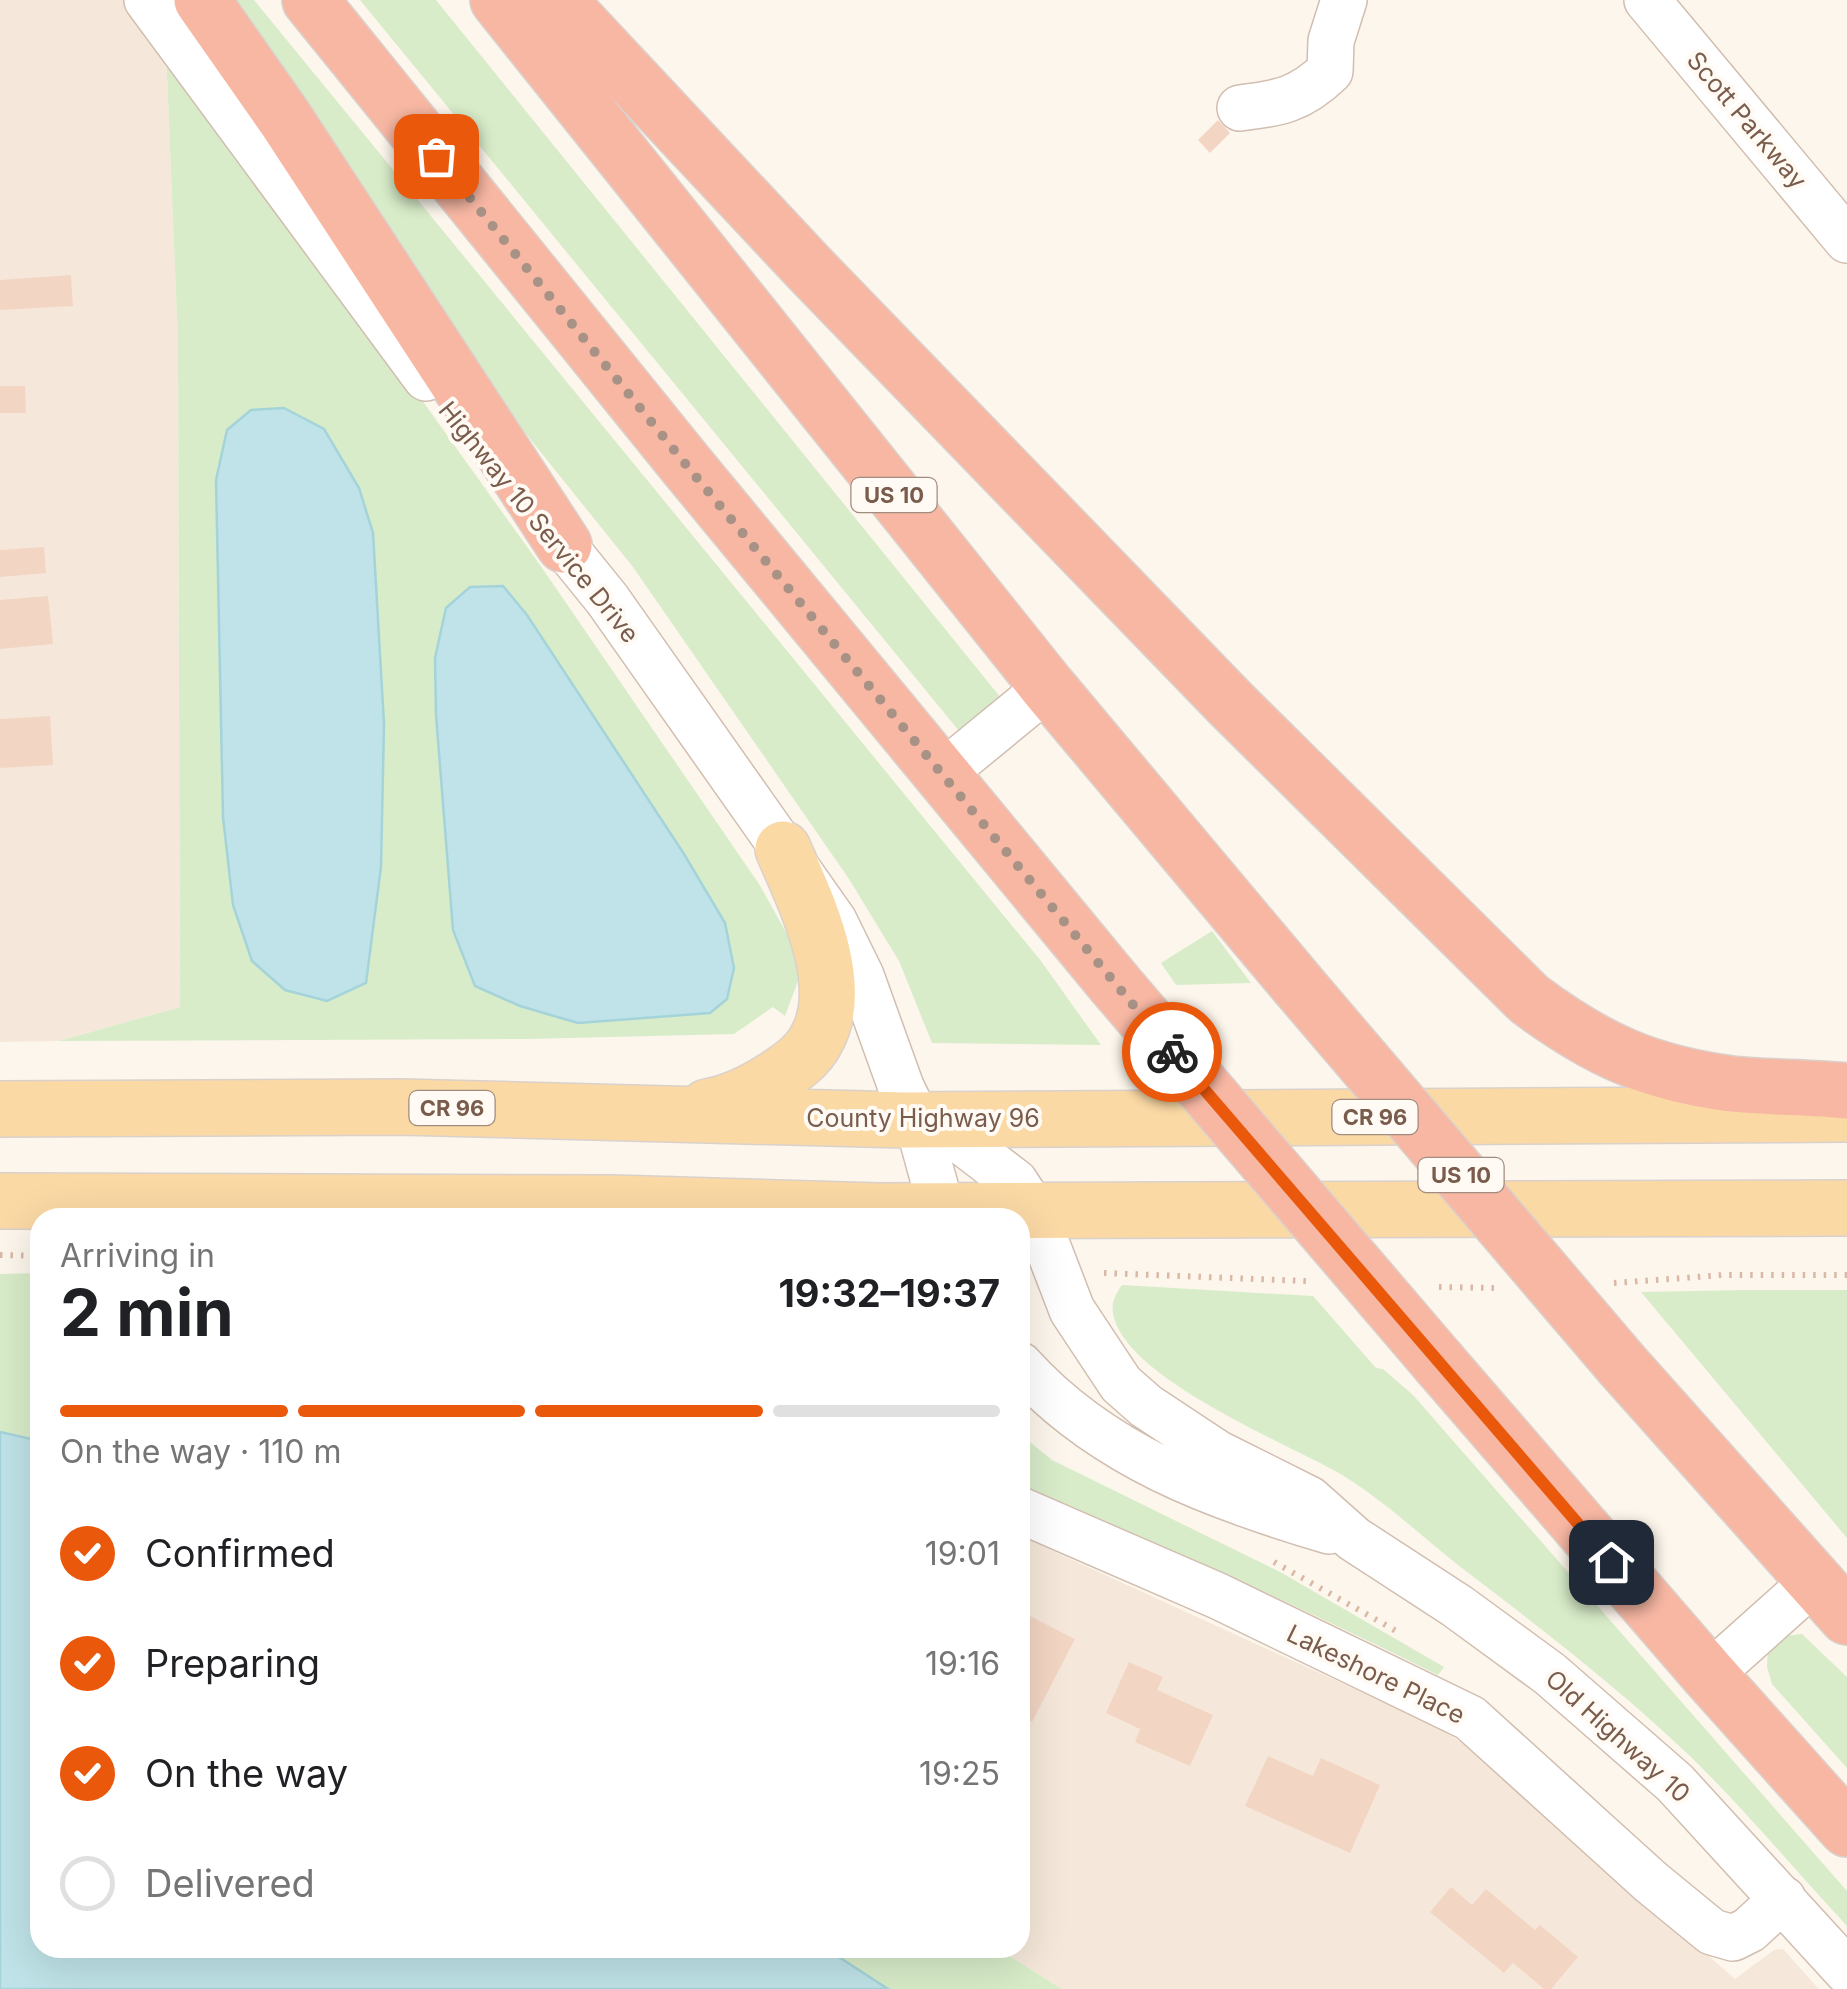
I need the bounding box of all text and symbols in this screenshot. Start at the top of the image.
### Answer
street label: Scott Parkway [1681,45,1813,195]
pin [394,114,479,199]
icon: bag [409,129,464,184]
street label: Highway 10 Service Drive [433,395,645,649]
road number: US 10 [852,478,936,512]
courier [1122,1002,1222,1102]
icon: bike [1145,1025,1200,1080]
road number: CR 96 [410,1091,494,1125]
road number: CR 96 [1332,1100,1418,1134]
street label: County Highway 96 [806,1103,1040,1133]
road number: US 10 [1418,1158,1504,1192]
text: Arriving in [60,1236,215,1275]
text: 19:32–19:37 [778,1270,1000,1316]
text: 2 min [60,1273,234,1352]
text: On the way · 110 m [60,1432,342,1471]
pin [1569,1520,1654,1605]
icon: check [60,1526,115,1581]
text: Confirmed [145,1530,335,1576]
text: 19:01 [925,1534,1000,1573]
icon: home [1584,1535,1639,1590]
street label: Lakeshore Place [1282,1618,1470,1730]
icon: check [60,1636,115,1691]
text: Preparing [145,1640,320,1686]
text: 19:16 [925,1644,1000,1683]
street label: Old Highway 10 [1540,1663,1696,1809]
icon: check [60,1746,115,1801]
text: On the way [145,1750,348,1796]
text: 19:25 [919,1754,1000,1793]
text: Delivered [145,1860,315,1906]

